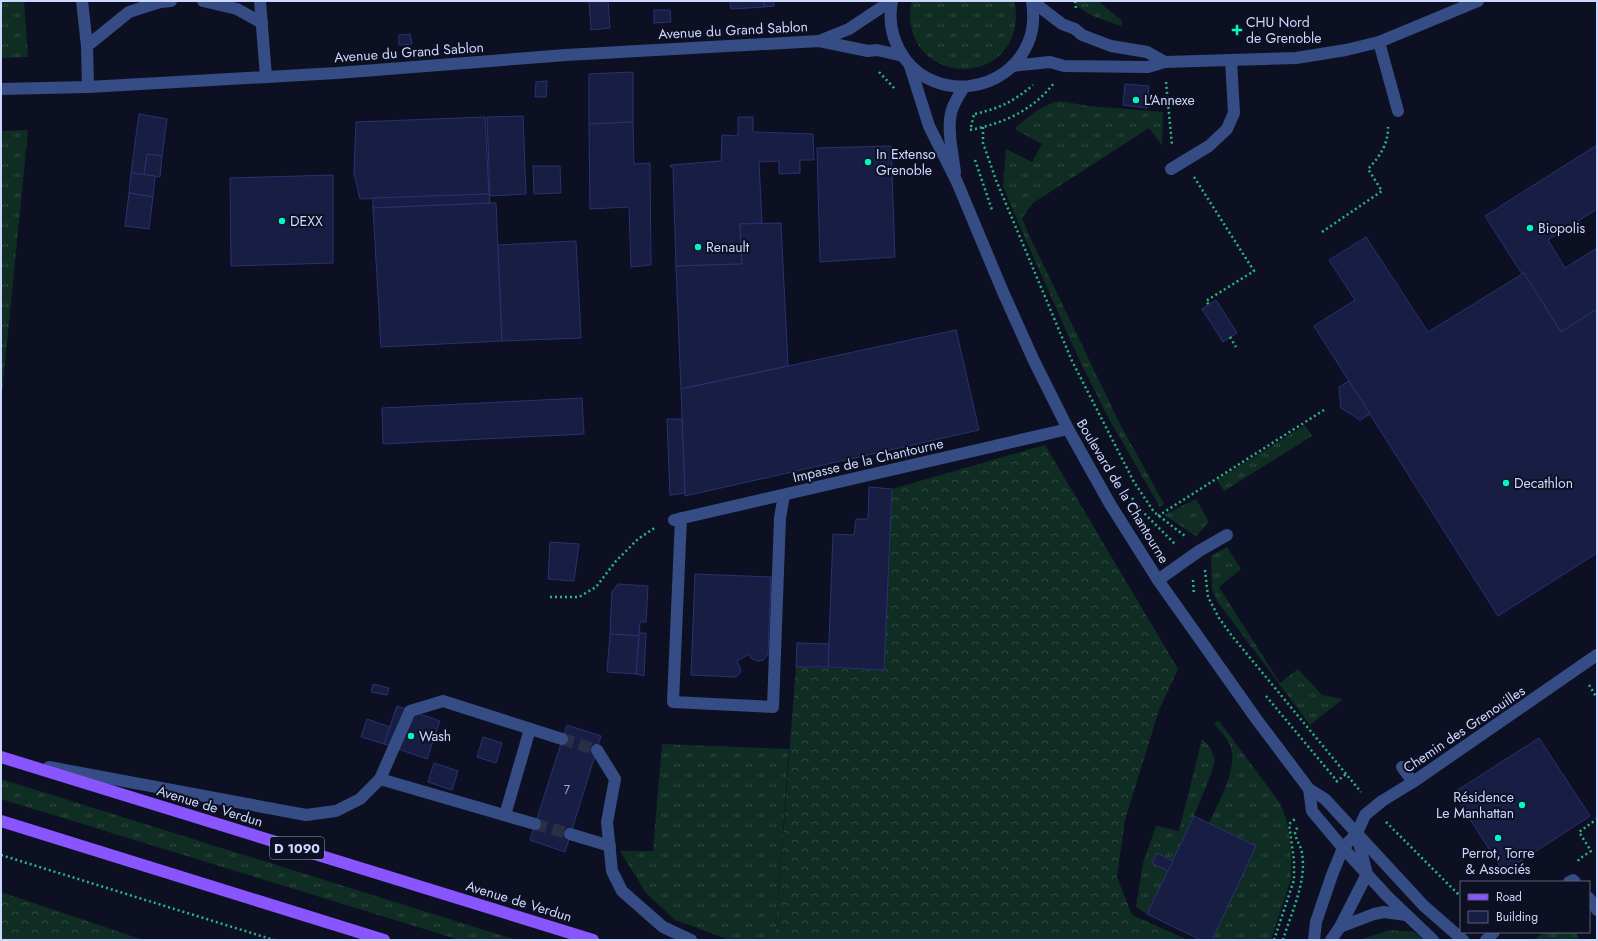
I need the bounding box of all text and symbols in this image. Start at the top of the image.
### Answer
place label: CHU Nord de Grenoble [1246,12,1321,48]
street label: Avenue du Grand Sablon [658,16,808,44]
marker: CHU Nord de Grenoble [1231,24,1243,36]
street label: Avenue du Grand Sablon [334,37,484,67]
place label: L'Annexe [1144,90,1195,110]
marker: L'Annexe [1131,95,1141,105]
place label: In Extenso Grenoble [876,144,936,180]
marker: In Extenso Grenoble [863,157,873,167]
place label: DEXX [290,211,323,231]
marker: DEXX [277,216,287,226]
place label: Biopolis [1538,218,1586,238]
marker: Biopolis [1525,223,1535,233]
place label: Renault [706,237,750,257]
marker: Renault [693,242,703,252]
street label: Boulevard de la Chantourne [1072,415,1174,567]
street label: Impasse de la Chantourne [791,433,945,487]
place label: Decathlon [1514,473,1573,493]
marker: Decathlon [1501,478,1511,488]
street label: Chemin des Grenouilles [1399,680,1529,777]
place label: Wash [419,726,451,746]
marker: Wash [406,731,416,741]
street label: Avenue de Verdun [154,780,266,832]
house number: 7 [564,781,571,799]
place label: Résidence Le Manhattan [1436,787,1514,823]
marker: Résidence Le Manhattan [1517,800,1527,810]
marker: Perrot, Torre & Associés [1493,833,1503,843]
road number: D 1090 [270,837,324,859]
place label: Perrot, Torre & Associés [1462,843,1534,879]
street label: Avenue de Verdun [463,875,575,927]
legend [1460,881,1590,933]
text: Road [1496,888,1522,906]
text: Building [1496,908,1538,926]

